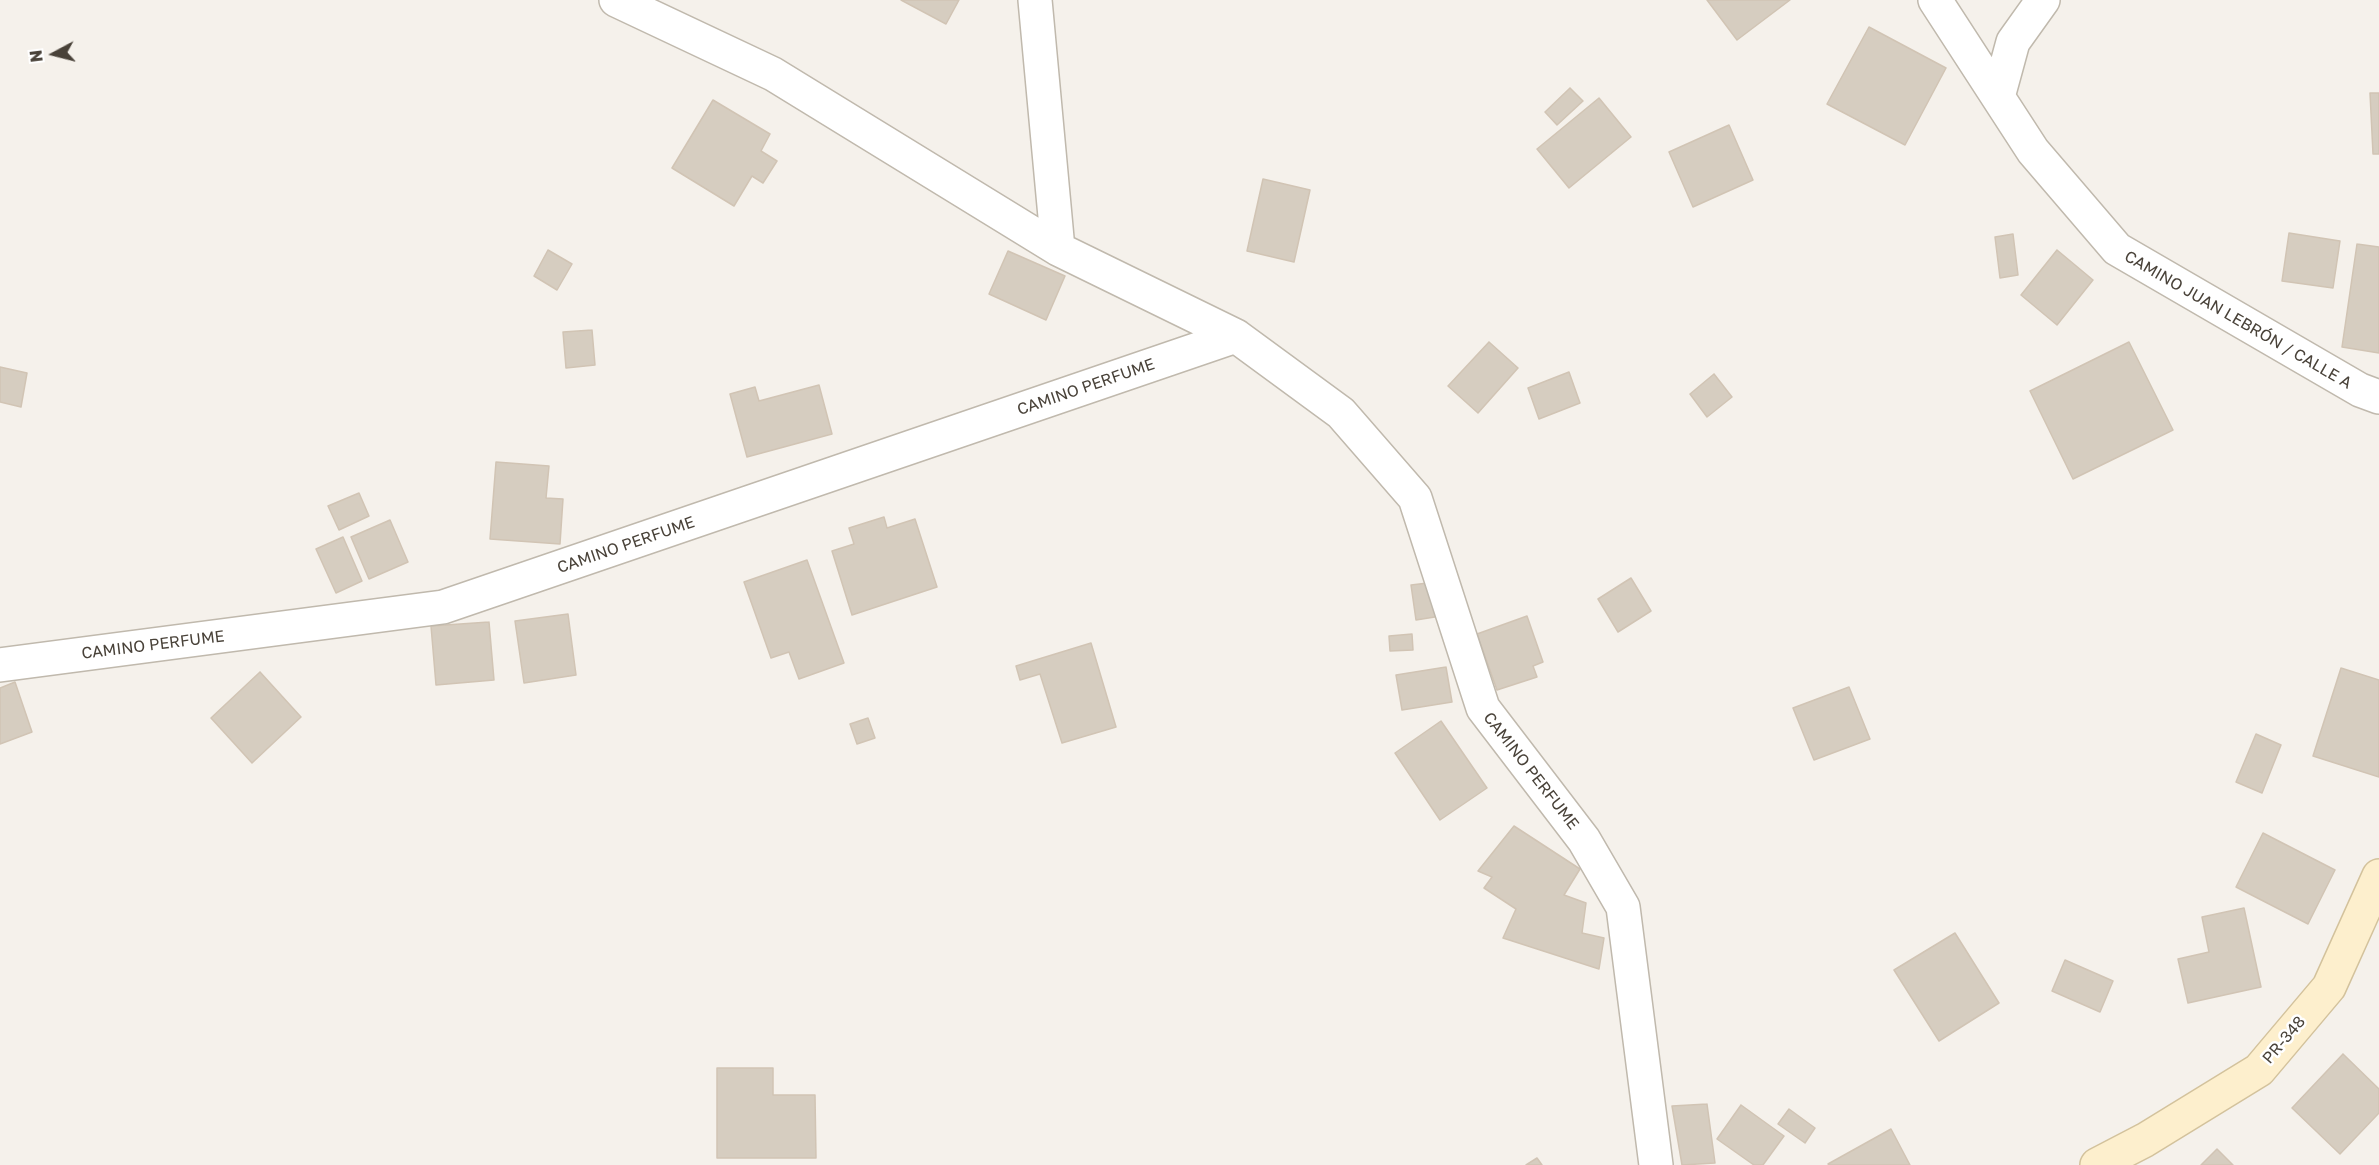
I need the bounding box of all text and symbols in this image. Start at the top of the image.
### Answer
north arrow [24,24,84,84]
text: N [25,49,47,63]
street label: CAMINO JUAN LEBRÓN / CALLE A [2121,247,2355,393]
street label: CAMINO PERFUME [1015,354,1157,420]
street label: CAMINO PERFUME [555,512,697,578]
street label: CAMINO PERFUME [80,627,226,663]
street label: CAMINO PERFUME [1479,708,1583,834]
street label: PR-348 [2259,1012,2309,1068]

